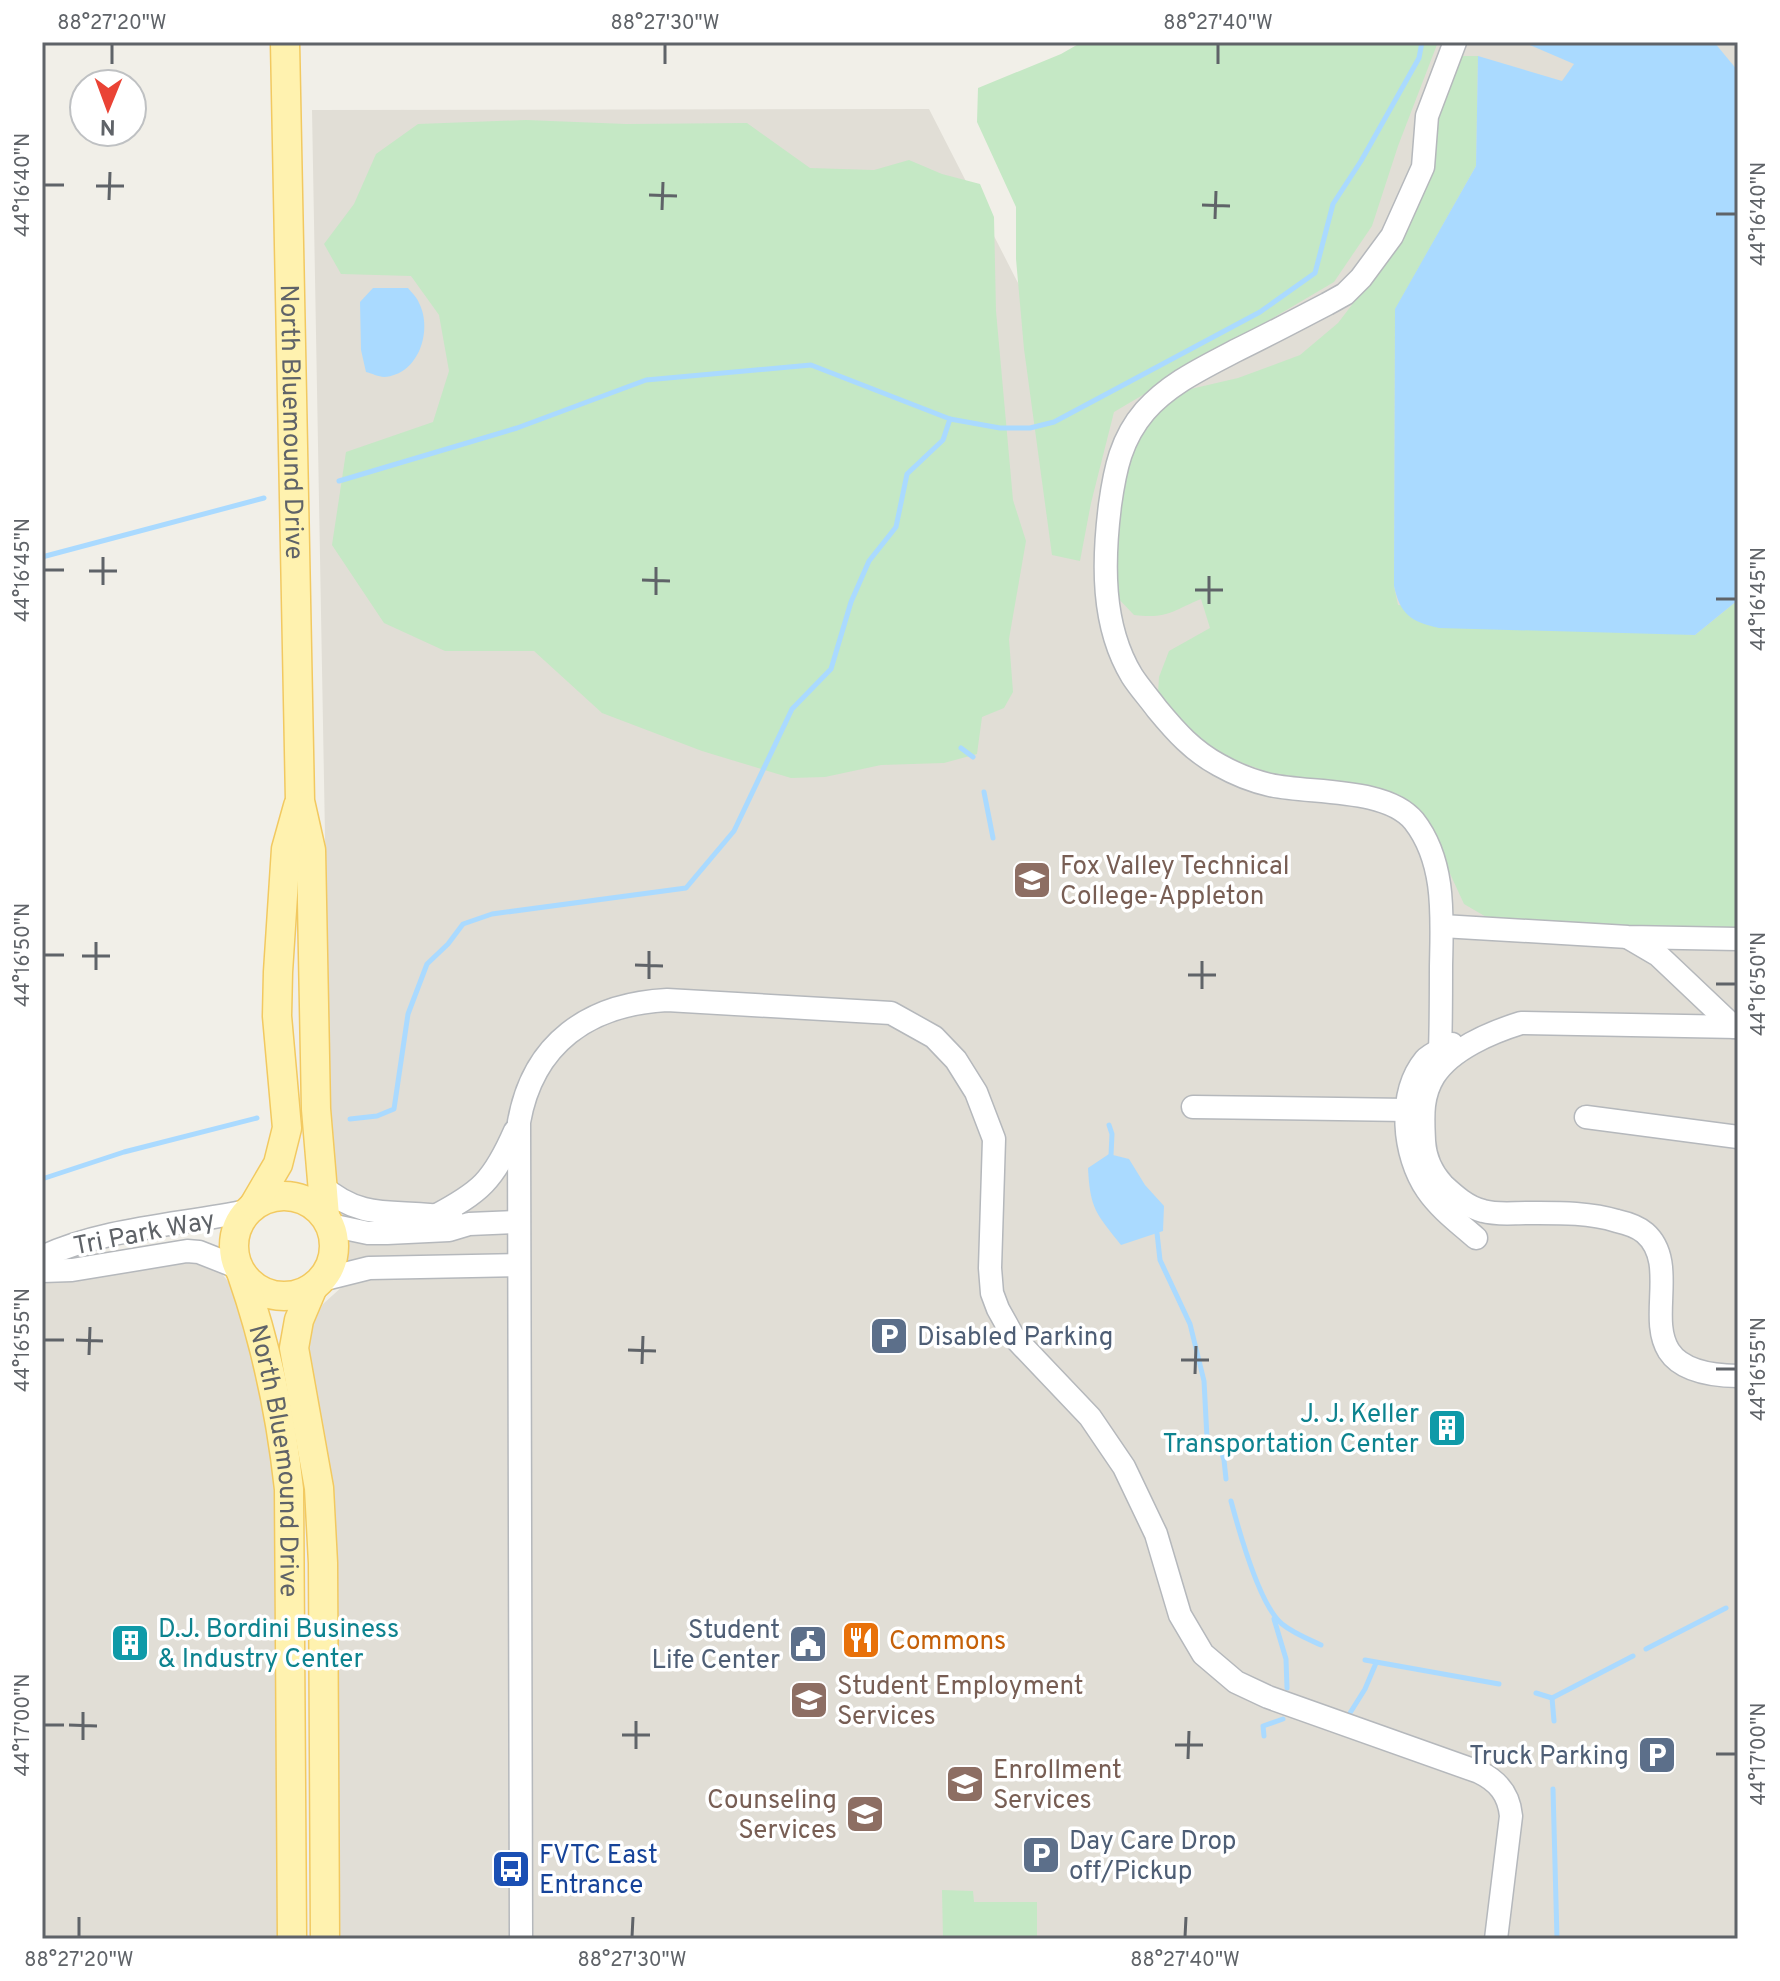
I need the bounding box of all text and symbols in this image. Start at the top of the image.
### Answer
text: 88°27'20"W [57,11,167,37]
text: 88°27'30"W [611,11,719,37]
text: 88°27'40"W [1163,11,1273,37]
north arrow [68,68,148,148]
text: N [100,112,116,139]
text: 44°16'40"N [11,133,37,237]
text: 44°16'40"N [1747,162,1773,266]
street label: North Bluemound Drive [271,284,309,560]
text: 44°16'45"N [11,518,37,622]
text: 44°16'45"N [1747,547,1773,651]
place label: Fox Valley Technical College-Appleton [1060,851,1289,914]
school or university icon: Fox Valley Technical College-Appleton [1011,859,1053,901]
text: 44°16'50"N [11,903,37,1007]
text: 44°16'50"N [1747,932,1773,1036]
street label: Tri Park Way [71,1205,218,1264]
text: 44°16'55"N [11,1288,37,1392]
parking icon: Disabled Parking [868,1315,910,1357]
text: 44°16'55"N [1747,1317,1773,1421]
street label: North Bluemound Drive [239,1321,304,1597]
place label: Disabled Parking [917,1322,1113,1355]
place label: J. J. Keller Transportation Center [1162,1399,1419,1462]
building icon: J. J. Keller Transportation Center [1426,1407,1468,1449]
place label: D.J. Bordini Business & Industry Center [158,1614,399,1677]
place label: Student Life Center [651,1615,780,1678]
restaurant icon: Commons [840,1619,882,1661]
building icon: D.J. Bordini Business & Industry Center [109,1622,151,1664]
public building icon: Student Life Center [787,1623,829,1665]
place label: Commons [889,1626,1006,1659]
place label: Student Employment Services [837,1671,1083,1734]
text: 44°17'00"N [11,1674,37,1776]
school or university icon: Student Employment Services [788,1679,830,1721]
text: 44°17'00"N [1747,1703,1773,1805]
parking icon: Truck Parking [1636,1734,1678,1776]
place label: Truck Parking [1469,1741,1629,1774]
place label: Enrollment Services [993,1755,1122,1818]
school or university icon: Enrollment Services [944,1763,986,1805]
place label: Counseling Services [707,1785,837,1848]
school or university icon: Counseling Services [844,1793,886,1835]
place label: Day Care Drop off/Pickup [1069,1826,1237,1889]
parking icon: Day Care Drop off/Pickup [1020,1834,1062,1876]
place label: FVTC East Entrance [539,1840,658,1903]
bus stop icon: FVTC East Entrance [490,1848,532,1890]
text: 88°27'20"W [24,1948,134,1974]
text: 88°27'30"W [578,1948,686,1974]
text: 88°27'40"W [1130,1948,1240,1974]

